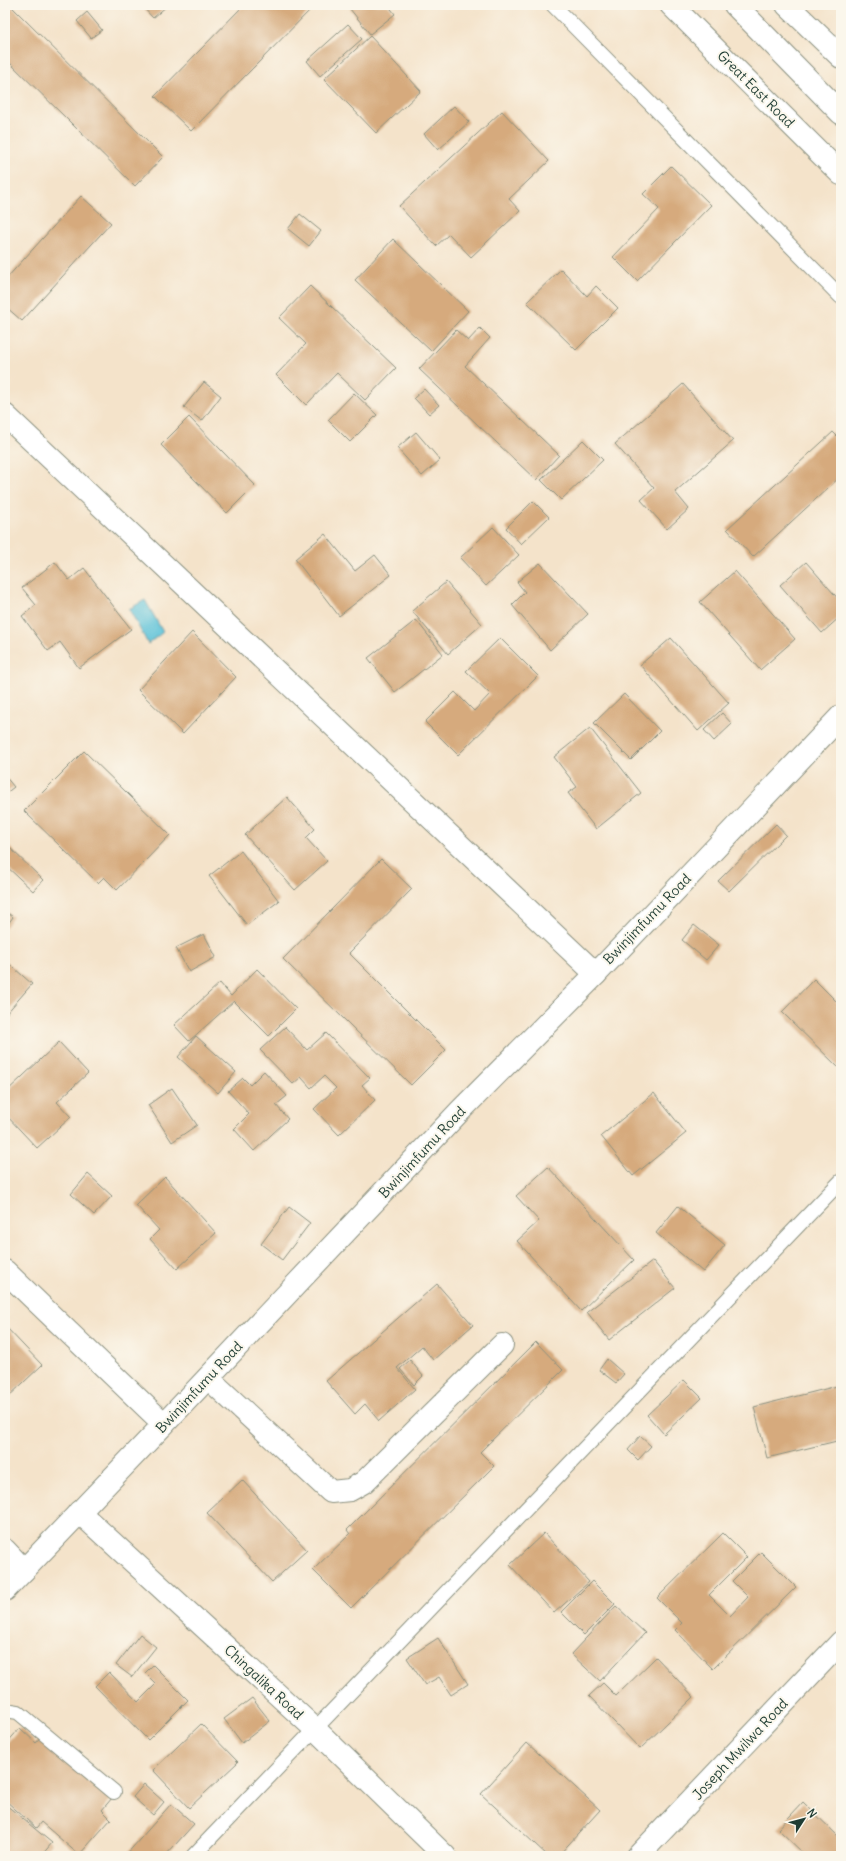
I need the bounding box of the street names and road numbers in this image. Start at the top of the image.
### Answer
street label: Great East Road [713,46,799,132]
street label: Bwinjimfumu Road [599,870,695,968]
street label: Bwinjimfumu Road [375,1102,469,1202]
street label: Bwinjimfumu Road [152,1337,246,1437]
street label: Chingalika Road [221,1641,307,1723]
street label: Joseph Mwilwa Road [688,1695,792,1803]

